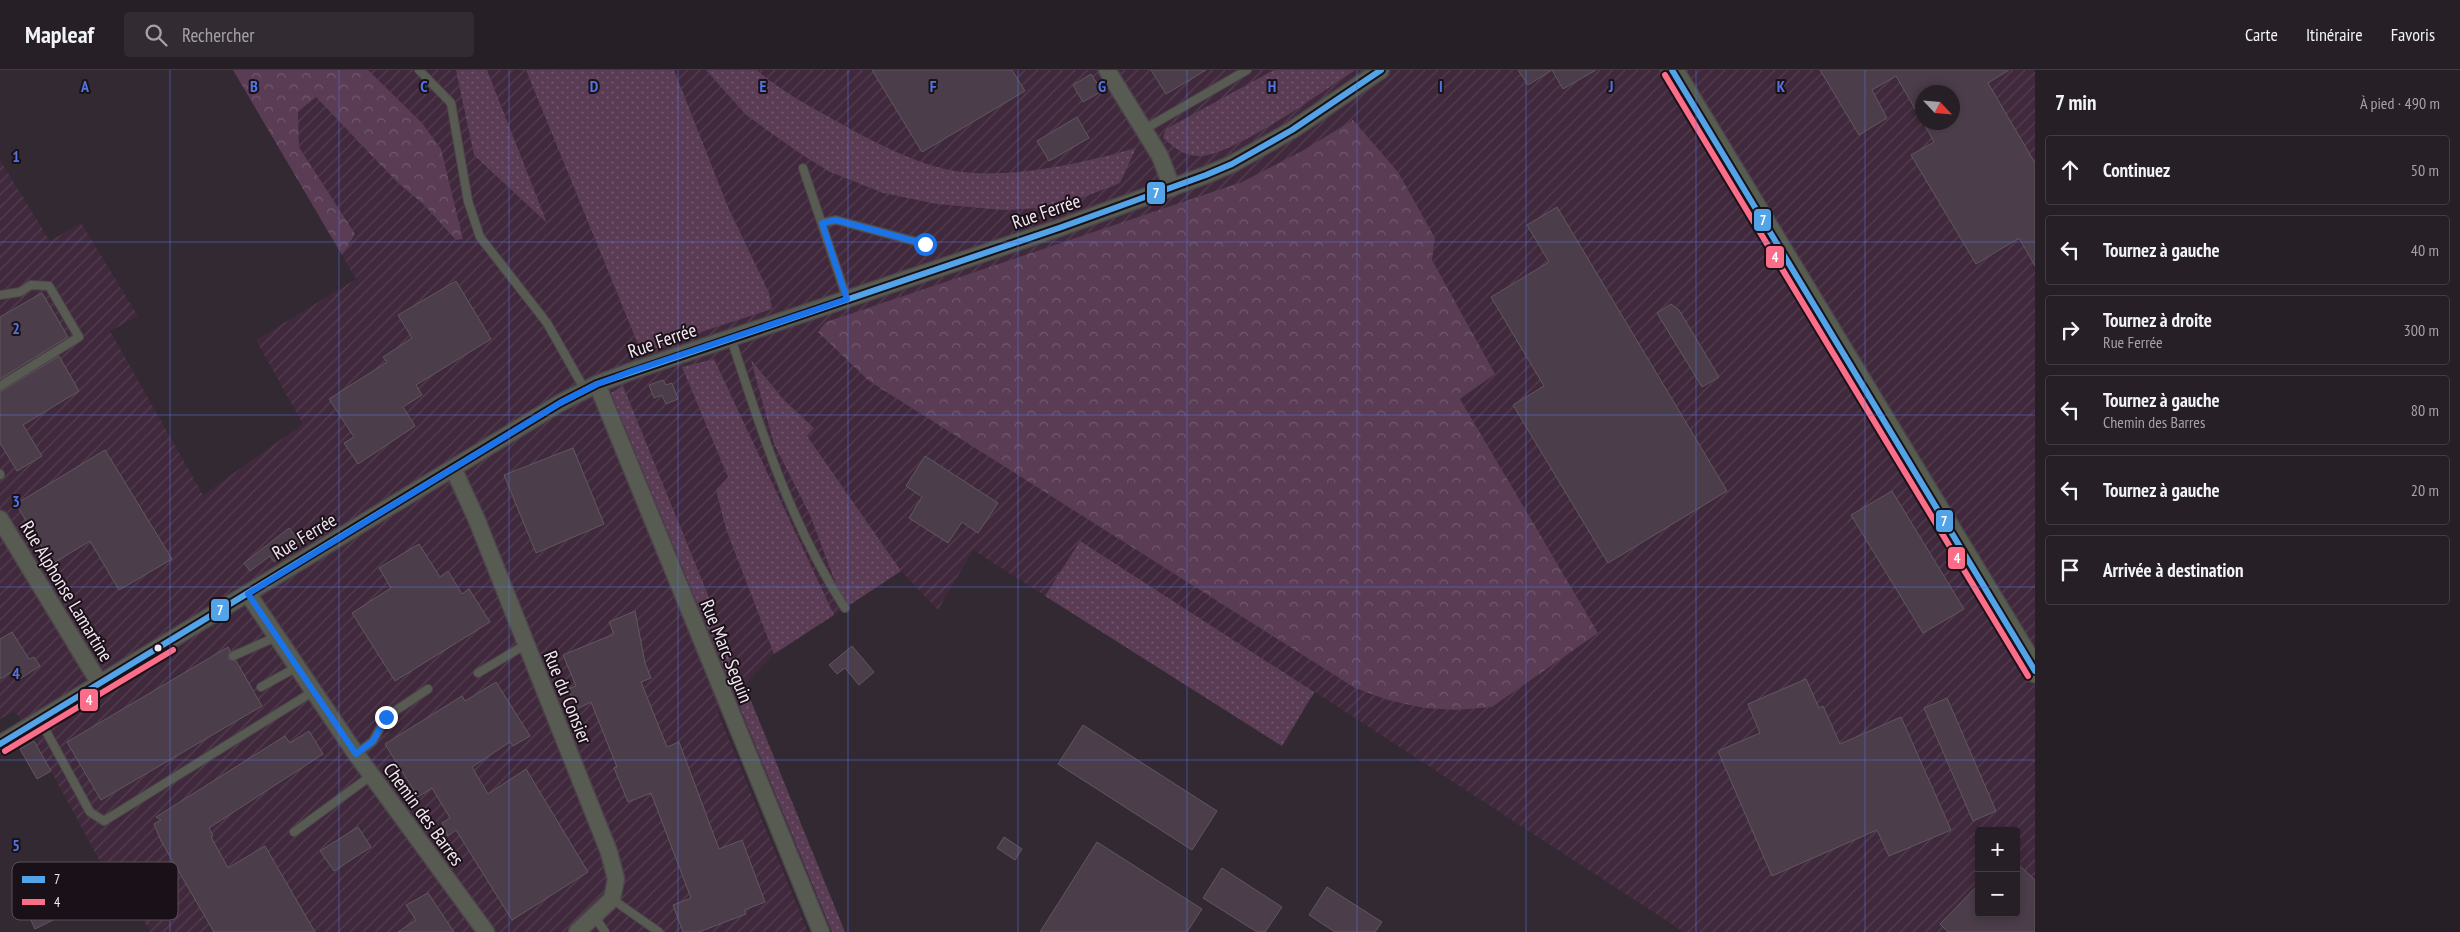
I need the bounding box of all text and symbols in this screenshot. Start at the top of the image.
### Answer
search box [124,12,474,57]
text: Mapleaf [25,19,94,50]
icon: search [142,21,170,49]
text: Rechercher [182,23,254,47]
text: Carte [2245,23,2278,46]
text: Itinéraire [2306,23,2363,46]
text: Favoris [2391,23,2435,46]
text: A [80,76,90,96]
text: B [250,76,258,96]
text: C [420,76,428,96]
text: D [590,76,599,96]
text: E [760,76,767,96]
text: F [930,76,937,96]
text: G [1098,76,1106,96]
text: H [1268,76,1276,96]
text: I [1439,76,1443,96]
text: J [1608,76,1613,96]
text: K [1777,76,1786,96]
north arrow [1915,85,1960,130]
text: 7 min [2055,89,2097,116]
text: À pied · 490 m [2360,93,2440,113]
text: 1 [12,146,20,166]
icon: ahead [2056,156,2084,184]
text: Continuez [2103,158,2170,182]
text: 50 m [2411,160,2439,180]
line badge: 7 [1146,181,1166,205]
text: 7 [1153,184,1160,202]
street label: Rue Ferrée [1009,188,1084,234]
line badge: 7 [1753,208,1772,232]
text: 7 [1760,211,1767,229]
route start [914,233,937,256]
icon: left [2056,236,2084,264]
text: Tournez à gauche [2103,238,2220,262]
text: 40 m [2411,240,2439,260]
line badge: 4 [1765,245,1785,269]
text: 4 [1772,248,1779,266]
text: Tournez à droite [2103,308,2212,332]
icon: right [2056,316,2084,344]
street label: Rue Ferrée [625,317,700,363]
text: 2 [12,318,20,338]
text: 300 m [2404,320,2439,340]
text: Rue Ferrée [2103,332,2163,352]
text: Tournez à gauche [2103,388,2220,412]
icon: left [2056,396,2084,424]
text: 80 m [2411,400,2439,420]
text: Chemin des Barres [2103,412,2205,432]
icon: left [2056,476,2084,504]
text: Tournez à gauche [2103,478,2220,502]
text: 20 m [2411,480,2439,500]
text: 3 [12,491,20,511]
street label: Rue Ferrée [267,507,341,565]
line badge: 7 [1935,509,1954,533]
text: 7 [1941,512,1948,530]
street label: Rue Alphonse Lamartine [16,516,119,666]
line badge: 4 [1947,546,1966,570]
text: 4 [1954,549,1961,567]
icon: arrive [2056,556,2084,584]
text: Arrivée à destination [2103,558,2244,582]
street label: Rue Marc Seguin [695,596,759,706]
line badge: 7 [210,598,230,622]
text: 7 [217,601,224,619]
unlabelled marker [153,643,163,653]
street label: Rue du Consier [539,647,598,748]
text: 4 [12,663,20,683]
line badge: 4 [79,688,99,712]
text: 4 [86,691,93,709]
route end [375,706,398,729]
street label: Chemin des Barres [379,758,469,870]
map controls [1975,827,2020,917]
button: + [1975,827,2020,872]
text: 5 [12,835,20,855]
legend [12,862,178,920]
text: 7 [54,870,60,888]
button: − [1975,872,2020,917]
text: 4 [54,893,61,911]

